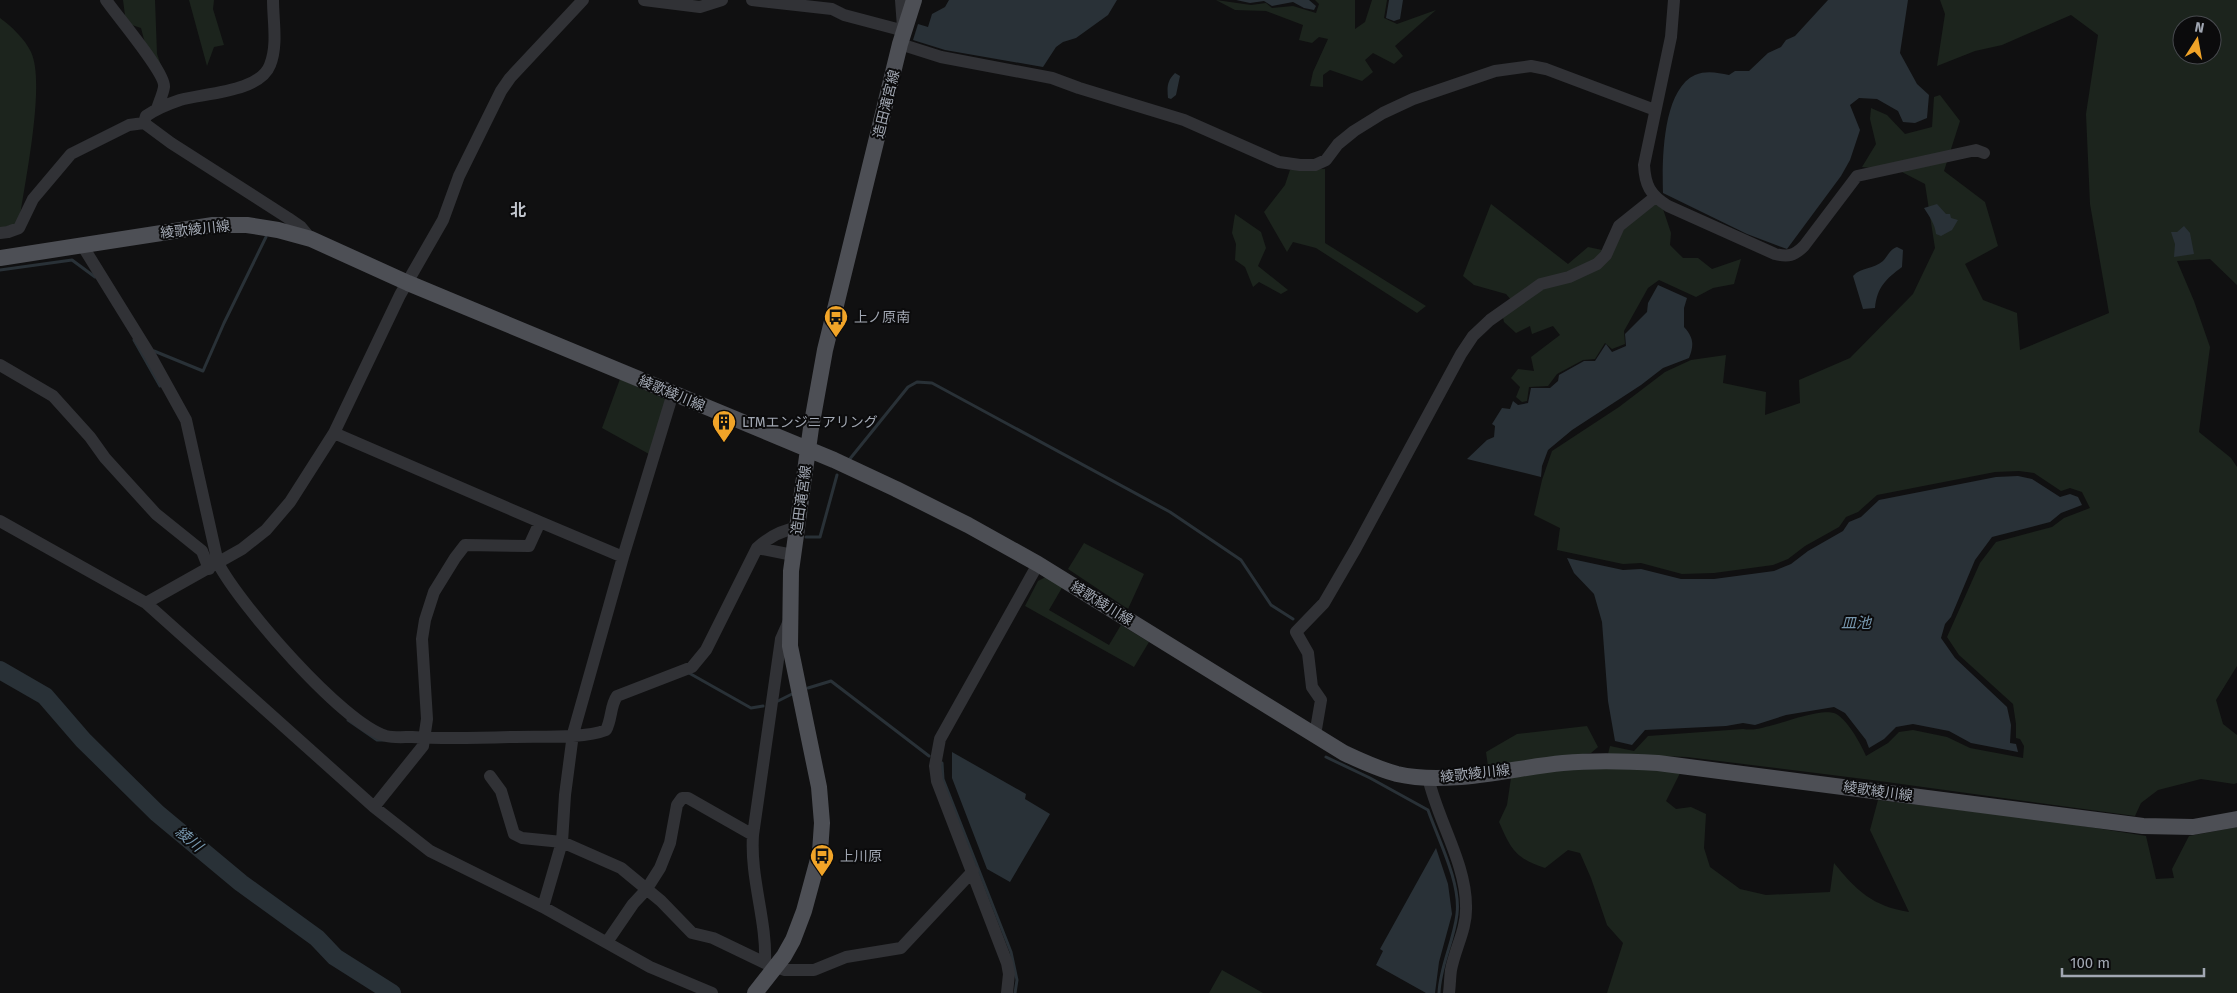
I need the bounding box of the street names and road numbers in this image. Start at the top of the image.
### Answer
street label: 造田滝宮線 [870,68,903,140]
street label: 綾歌綾川線 [159,217,231,242]
street label: 綾歌綾川線 [636,372,707,415]
street label: 造田滝宮線 [788,464,815,536]
street label: 綾歌綾川線 [1068,578,1136,629]
street label: 綾歌綾川線 [1439,761,1511,786]
street label: 綾歌綾川線 [1842,778,1914,805]

